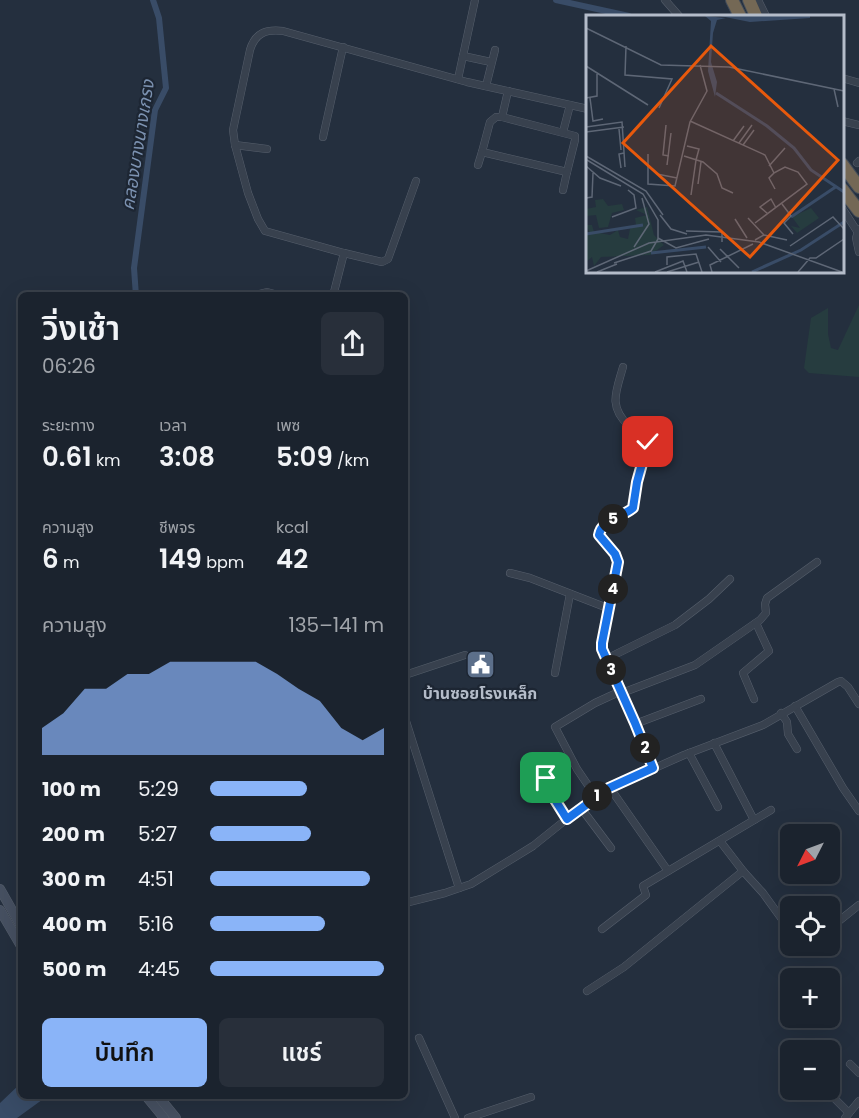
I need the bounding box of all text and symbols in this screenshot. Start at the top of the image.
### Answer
inset map [586,15,844,273]
water label: คลองบางนางเกรง [115,77,160,212]
text: วิ่งเช้า [42,305,120,352]
button: share [321,312,384,375]
text: 06:26 [42,352,96,380]
text: ระยะทาง [42,414,95,437]
text: เวลา [159,414,187,437]
text: เพซ [276,414,300,437]
pin [622,416,673,467]
icon: check [631,425,664,458]
text: 0.61 [42,439,92,475]
text: 3:08 [159,439,215,475]
text: 5:09 [276,439,333,475]
text: km [92,449,121,472]
text: /km [333,449,369,472]
pin: 5 [598,504,628,534]
text: 5 [608,507,618,530]
text: ความสูง [42,516,94,539]
text: ชีพจร [159,516,195,539]
text: kcal [276,516,309,539]
text: 6 [42,541,59,577]
text: 149 [159,541,202,577]
text: 42 [276,541,308,577]
text: m [59,551,79,574]
text: bpm [202,551,244,574]
pin: 4 [598,574,628,604]
text: 4 [608,577,618,600]
text: ความสูง [42,611,107,639]
text: 135–141 m [288,611,384,639]
public building icon: บ้านซอยโรงเหล็ก [464,649,496,681]
pin: 3 [596,655,626,685]
text: 3 [606,658,616,681]
place label: บ้านซอยโรงเหล็ก [423,682,537,705]
pin: 2 [630,733,660,763]
text: 2 [640,736,650,759]
pin [520,752,571,803]
icon: arrive [529,761,562,794]
text: 100 m [42,775,101,803]
text: 5:29 [138,775,179,803]
pin: 1 [582,781,612,811]
text: 1 [594,784,600,807]
text: 200 m [42,820,105,848]
text: 5:27 [138,820,177,848]
north arrow [780,824,840,884]
map controls [780,824,840,1100]
text: 300 m [42,865,106,893]
text: 4:51 [138,865,174,893]
button: locate [780,896,840,956]
text: 400 m [42,910,107,938]
text: 5:16 [138,910,174,938]
text: 500 m [42,955,107,983]
text: 4:45 [138,955,180,983]
button: + [780,968,840,1028]
button: บันทึก [42,1018,207,1087]
button: แชร์ [219,1018,384,1087]
button: − [780,1040,840,1100]

